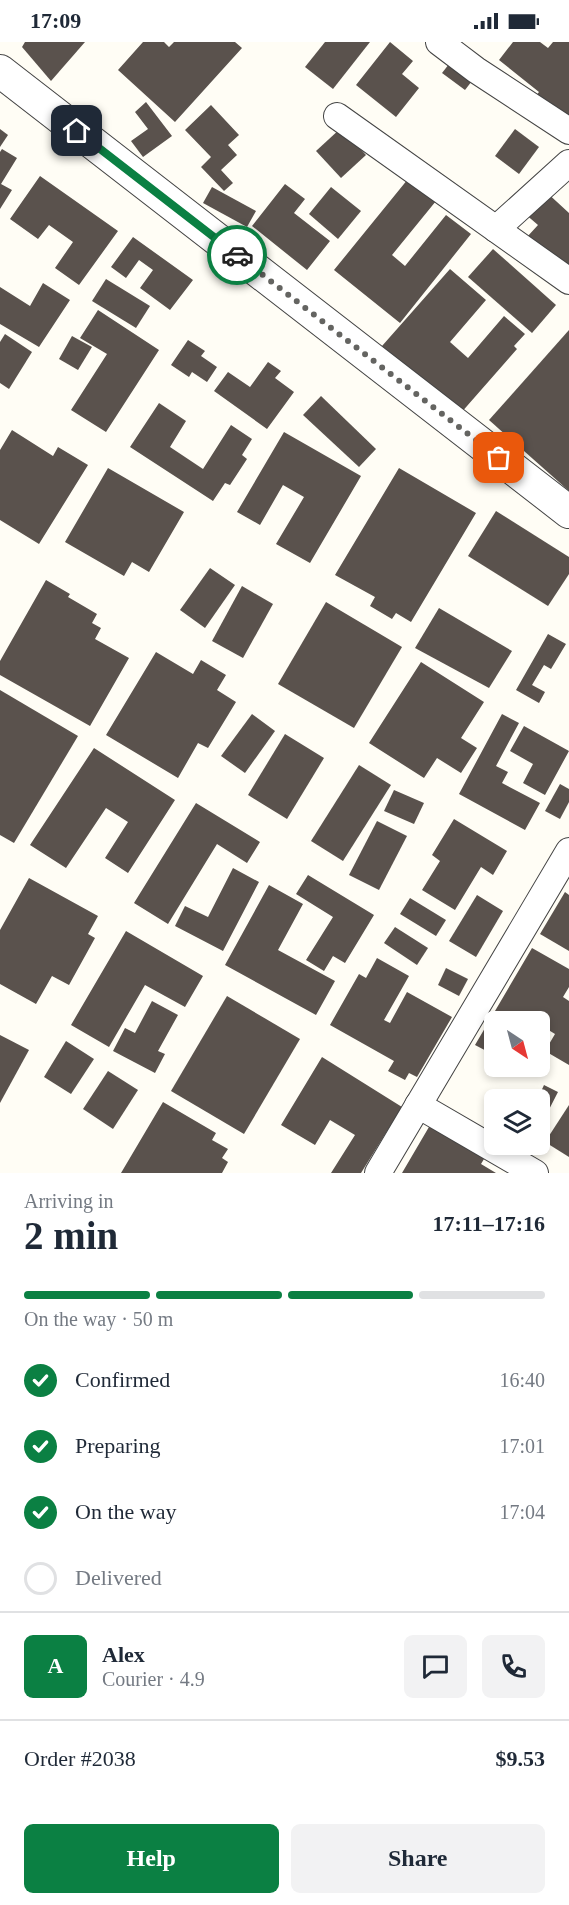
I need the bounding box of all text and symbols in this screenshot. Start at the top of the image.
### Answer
text: 17:09 [30,8,81,33]
pin [51,105,102,156]
icon: home [60,114,93,147]
courier [207,225,267,285]
icon: car [221,239,254,272]
pin [473,432,524,483]
icon: bag [482,441,515,474]
north arrow [484,1011,550,1077]
map controls [484,1011,550,1155]
button: layers [484,1089,550,1155]
text: Arriving in [24,1190,113,1212]
text: 17:11–17:16 [433,1211,545,1236]
text: 2 min [24,1214,118,1257]
text: On the way · 50 m [24,1308,173,1330]
icon: check [24,1364,57,1397]
text: Confirmed [75,1367,170,1392]
text: 16:40 [499,1369,545,1391]
icon: check [24,1430,57,1463]
text: Preparing [75,1433,161,1458]
text: 17:01 [499,1435,545,1457]
icon: check [24,1496,57,1529]
text: On the way [75,1499,176,1524]
text: 17:04 [499,1501,545,1523]
text: Delivered [75,1565,162,1590]
button: chat [404,1635,467,1698]
button: phone [482,1635,545,1698]
text: Alex [102,1642,145,1667]
text: A [48,1653,63,1678]
text: Courier · 4.9 [102,1668,205,1690]
text: Order #2038 [24,1746,136,1771]
text: $9.53 [496,1746,545,1771]
button: Help [24,1824,279,1893]
button: Share [291,1824,545,1893]

